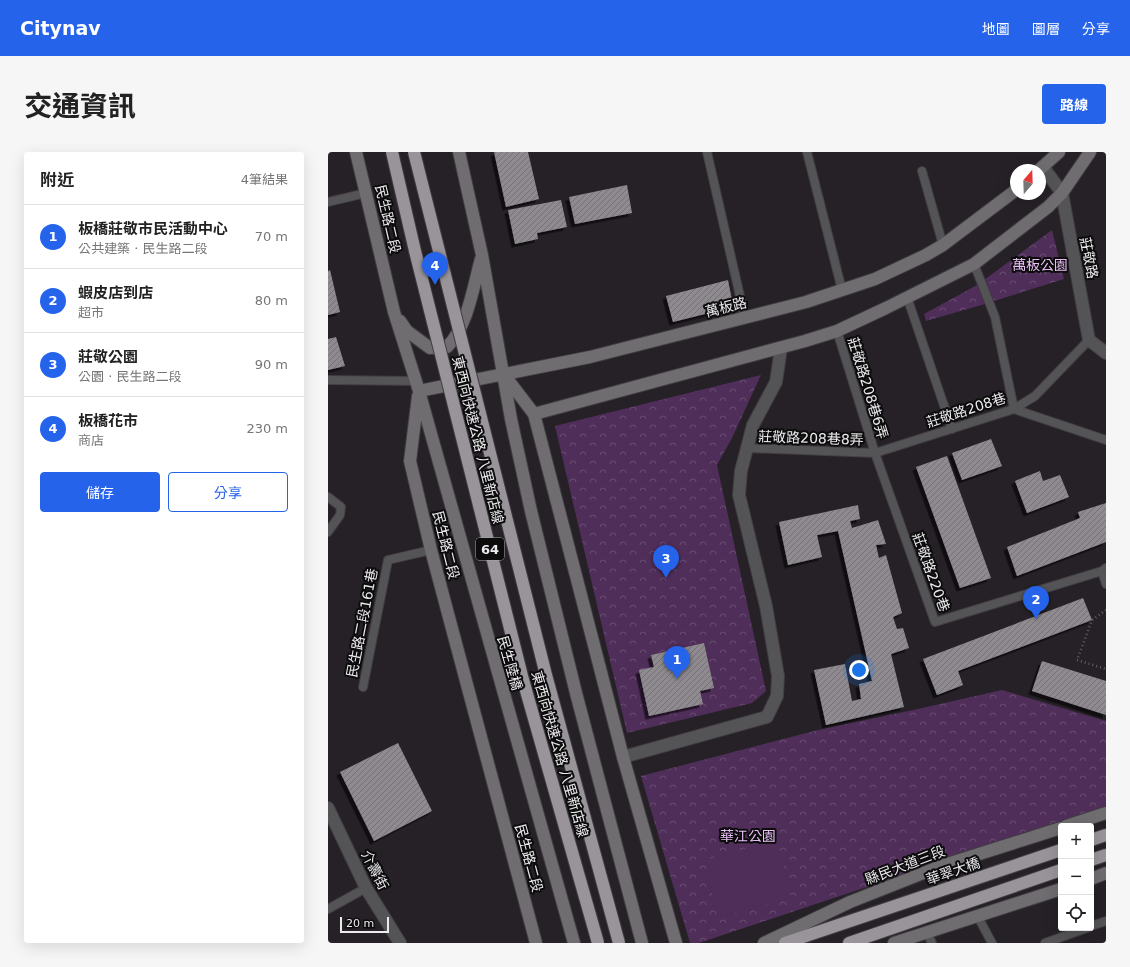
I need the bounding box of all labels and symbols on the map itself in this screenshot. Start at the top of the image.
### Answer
north arrow [1010,164,1046,200]
street label: 民生路二段 [372,183,404,255]
street label: 莊敬路 [1077,236,1101,280]
pin: 4 [422,252,448,285]
park label: 萬板公園 [1012,257,1068,273]
street label: 萬板路 [704,294,748,320]
street label: 莊敬路208巷6弄 [845,335,891,441]
street label: 東西向快速公路 八里新店線 [449,354,507,526]
street label: 莊敬路208巷 [924,390,1008,430]
street label: 莊敬路208巷8弄 [758,428,864,448]
street label: 民生路二段 [430,509,462,581]
street label: 莊敬路220巷 [909,530,953,614]
road number: 64 [476,538,504,560]
pin: 3 [653,545,679,578]
street label: 民生路二段161巷 [344,567,380,679]
pin: 2 [1023,586,1049,619]
street label: 民生陸橋 [495,634,525,692]
pin: 1 [664,646,690,679]
your location [849,660,869,680]
street label: 東西向快速公路 八里新店線 [529,669,591,839]
street label: 民生路二段 [512,822,546,894]
park label: 華江公園 [720,828,776,844]
street label: 縣民大道三段 [863,842,947,888]
street label: 介壽街 [358,848,392,892]
street label: 華翠大橋 [924,854,982,888]
scale bar [340,915,389,934]

